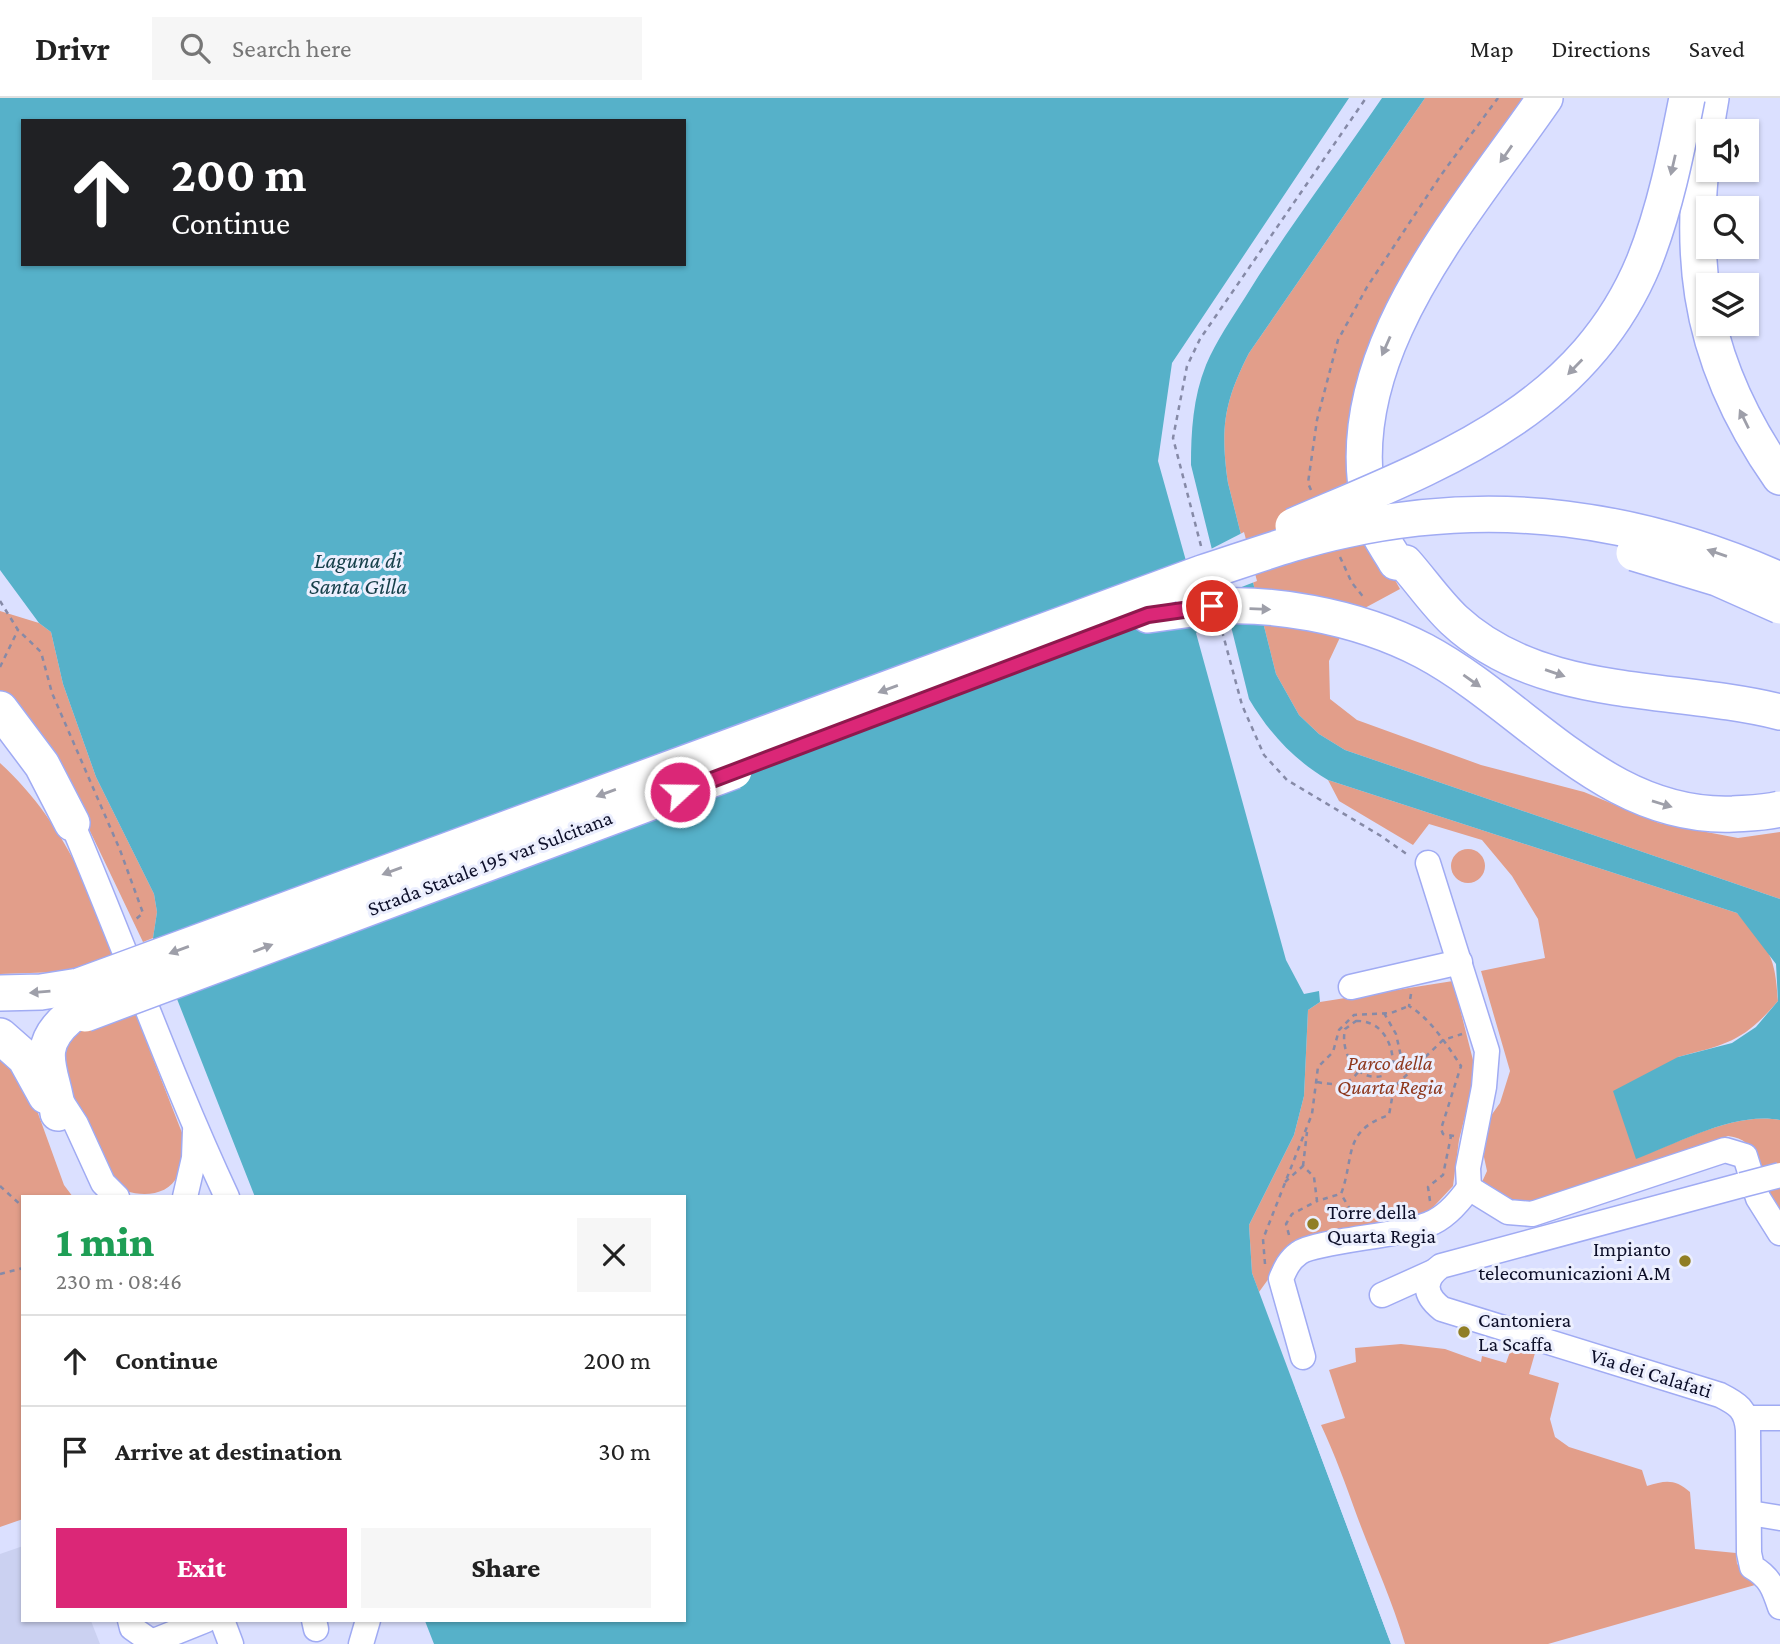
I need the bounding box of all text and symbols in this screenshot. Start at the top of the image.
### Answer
search box [152,17,642,80]
icon: search [176,29,214,67]
text: Drivr [35,30,110,67]
text: Search here [232,34,351,63]
text: Map [1470,35,1514,62]
text: Directions [1552,35,1651,62]
text: Saved [1689,35,1745,62]
map controls [1696,119,1759,336]
button: sound [1696,119,1759,182]
one-way arrow [1499,145,1513,163]
icon: ahead [56,147,147,238]
text: 200 m [171,147,306,202]
one-way arrow [1667,154,1678,176]
button: search [1696,196,1759,259]
text: Continue [171,205,290,241]
button: layers [1696,273,1759,336]
one-way arrow [1380,336,1391,357]
one-way arrow [1567,358,1584,375]
one-way arrow [1738,409,1749,429]
water label: Laguna di Santa Gilla [309,547,407,599]
one-way arrow [1707,547,1728,558]
pin [1182,576,1242,636]
icon: arrive [1193,587,1231,625]
one-way arrow [1249,603,1271,614]
one-way arrow [1545,668,1566,679]
one-way arrow [1463,674,1481,688]
one-way arrow [878,683,899,694]
position arrow [643,755,717,829]
one-way arrow [595,787,616,798]
one-way arrow [1651,800,1672,810]
street label: Strada Statale 195 var Sulcitana [364,805,616,921]
one-way arrow [382,866,403,877]
one-way arrow [253,942,274,953]
one-way arrow [168,944,189,955]
one-way arrow [29,987,51,998]
park label: Parco della Quarta Regia [1337,1051,1443,1099]
place label: Torre della Quarta Regia [1327,1200,1436,1248]
marker: Torre della Quarta Regia [1305,1216,1321,1232]
text: 1 min [56,1218,154,1265]
button: close [577,1218,651,1292]
place label: Impianto telecomunicazioni A.M [1478,1237,1671,1285]
marker: Impianto telecomunicazioni A.M [1677,1253,1693,1269]
text: 230 m · 08:46 [56,1268,182,1294]
place label: Cantoniera La Scaffa [1478,1308,1572,1356]
marker: Cantoniera La Scaffa [1456,1324,1472,1340]
icon: ahead [56,1342,94,1380]
street label: Via dei Calafati [1587,1343,1715,1403]
text: Continue [115,1346,218,1375]
text: 200 m [583,1346,651,1375]
icon: arrive [56,1433,94,1471]
text: Arrive at destination [115,1437,342,1466]
text: 30 m [598,1437,651,1466]
button: Exit [56,1528,347,1608]
button: Share [361,1528,651,1608]

